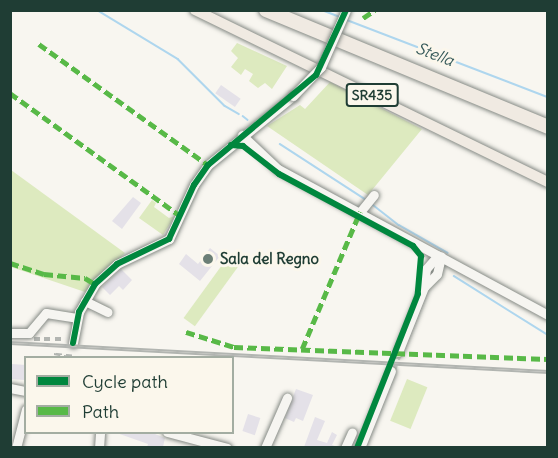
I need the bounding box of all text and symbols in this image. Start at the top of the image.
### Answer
water label: Stella [413,38,457,70]
road number: SR435 [345,84,399,106]
place label: Sala del Regno [220,250,319,268]
marker: Sala del Regno [201,252,215,266]
legend [24,356,234,434]
text: Cycle path [82,370,168,393]
text: Path [82,400,119,423]

